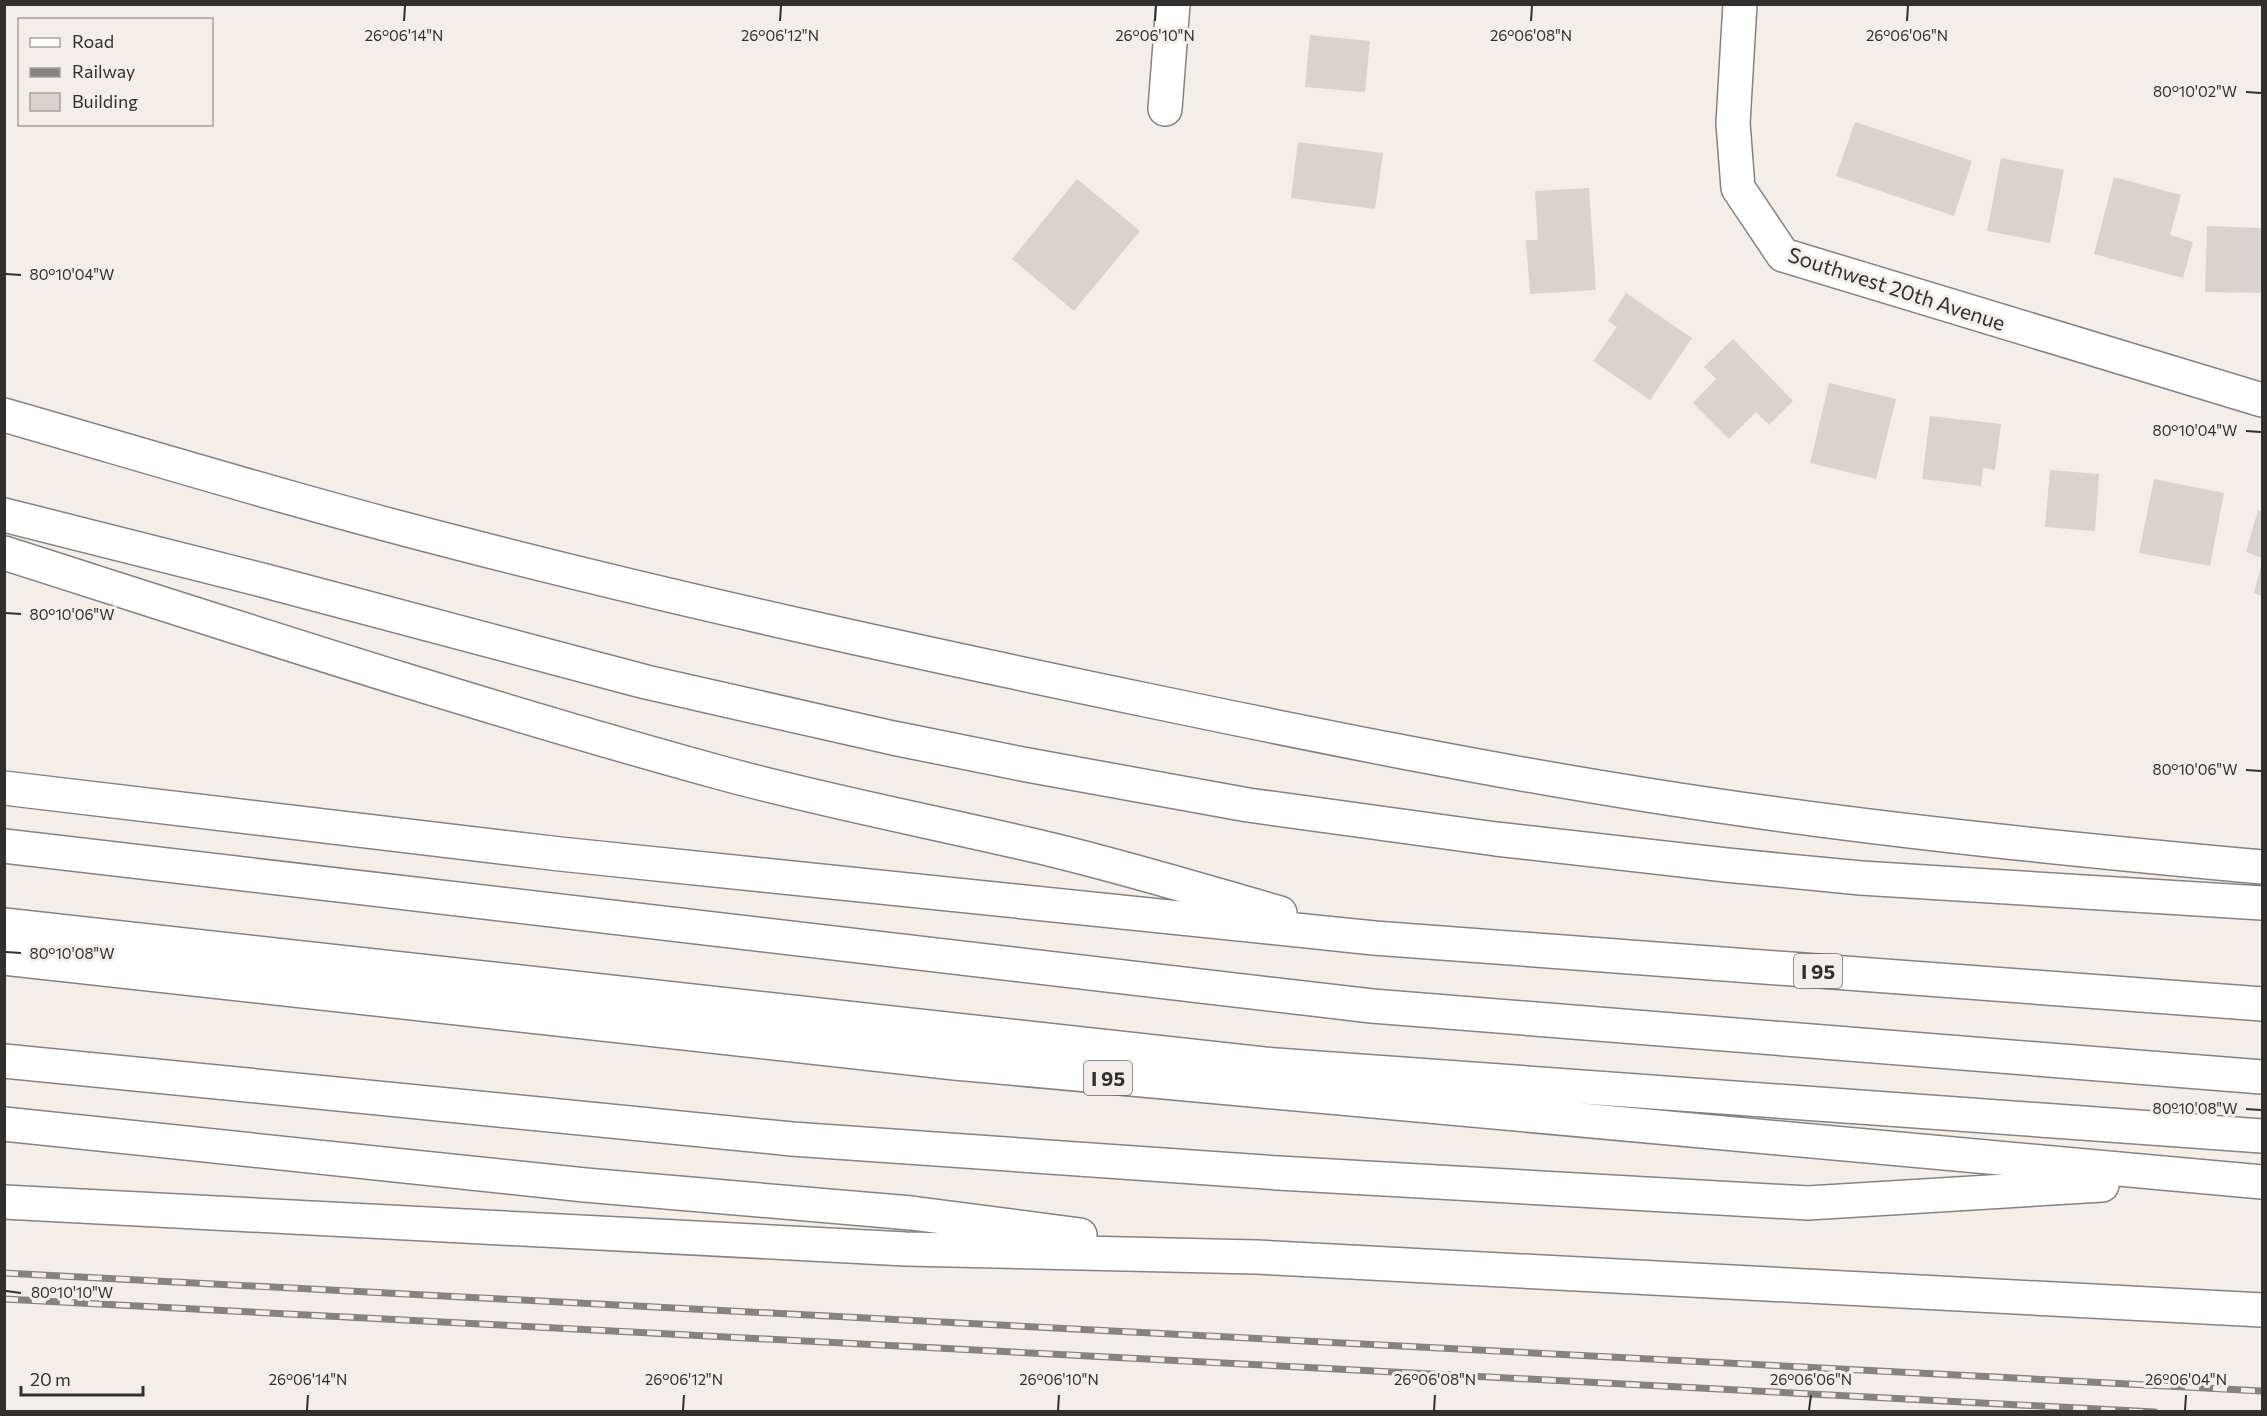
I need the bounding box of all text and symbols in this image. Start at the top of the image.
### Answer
legend [18,18,213,126]
text: 26°06'14"N [365,26,443,44]
text: 26°06'12"N [741,26,819,44]
text: 26°06'10"N [1115,26,1195,44]
text: 26°06'08"N [1490,26,1572,44]
text: 26°06'06"N [1866,26,1948,44]
text: Road [72,30,114,52]
text: Railway [72,60,135,82]
text: 80°10'02"W [2153,82,2237,100]
text: Building [72,90,138,112]
street label: Southwest 20th Avenue [1785,241,2009,335]
text: 80°10'04"W [30,265,114,283]
text: 80°10'04"W [2153,421,2237,439]
text: 80°10'06"W [30,605,114,623]
text: 80°10'06"W [2153,760,2237,778]
text: 80°10'08"W [30,944,114,962]
road number: I 95 [1794,954,1842,988]
road number: I 95 [1084,1061,1132,1095]
text: 80°10'08"W [2153,1099,2237,1117]
text: 80°10'10"W [31,1283,113,1301]
scale bar [21,1359,142,1397]
text: 20 m [30,1368,71,1390]
text: 26°06'14"N [269,1370,347,1388]
text: 26°06'12"N [645,1370,723,1388]
text: 26°06'10"N [1019,1370,1099,1388]
text: 26°06'08"N [1394,1370,1476,1388]
text: 26°06'06"N [1770,1370,1852,1388]
text: 26°06'04"N [2145,1370,2227,1388]

